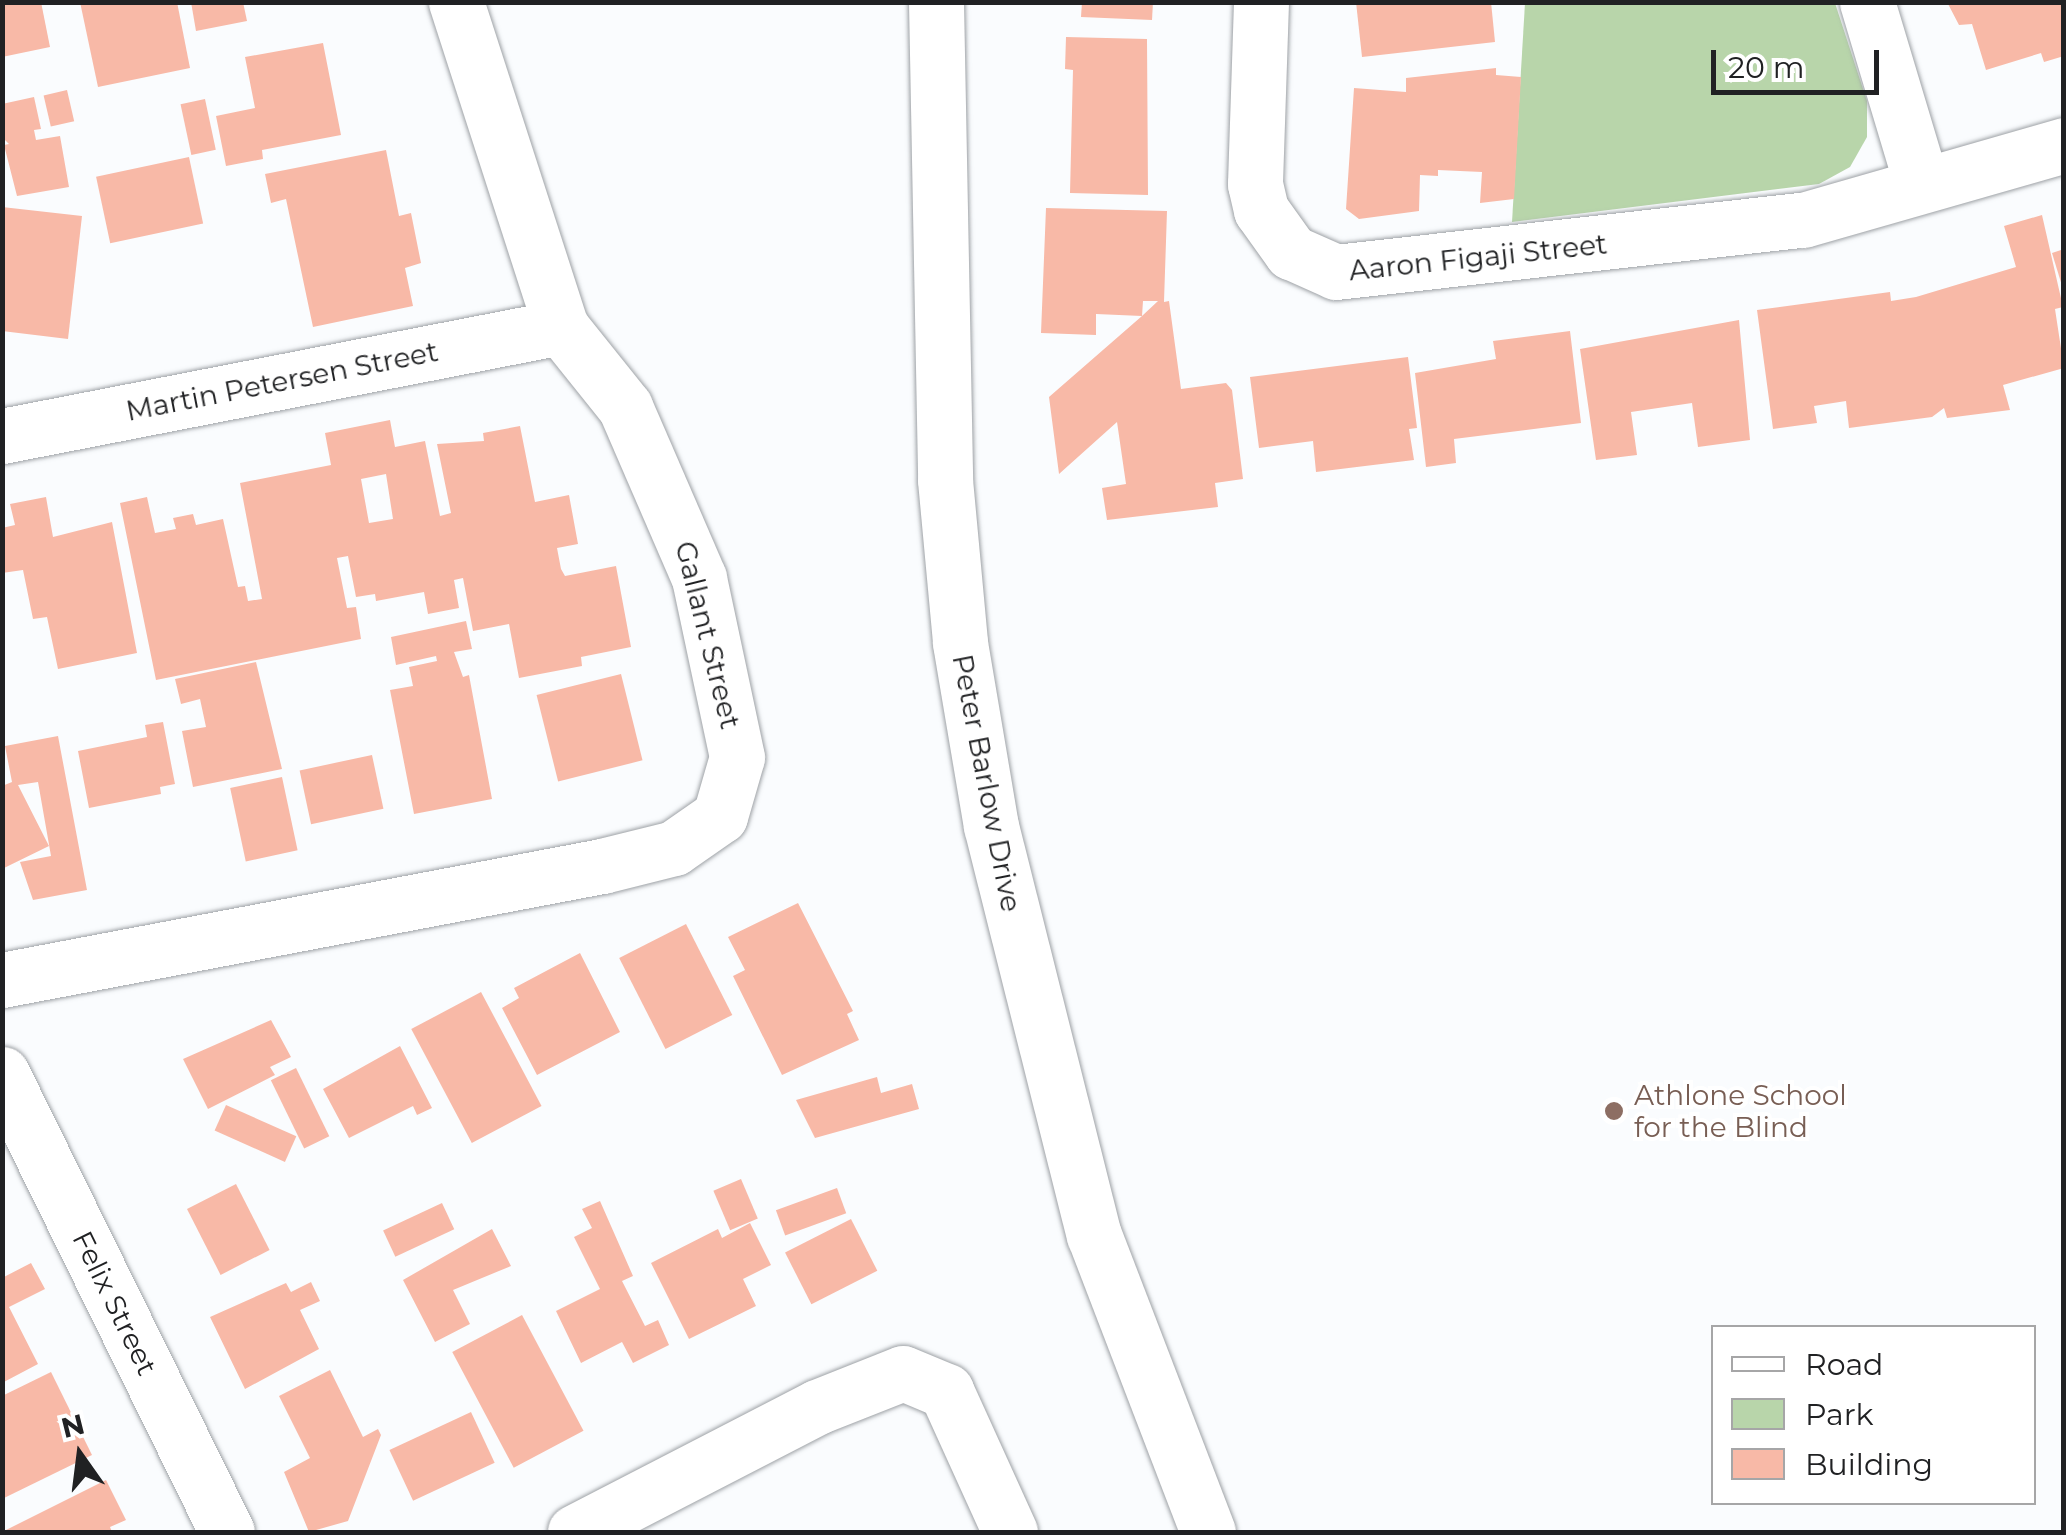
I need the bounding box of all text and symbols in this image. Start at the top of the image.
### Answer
scale bar [1716,30,1884,92]
text: 20 m [1728,49,1805,86]
street label: Aaron Figaji Street [1347,227,1609,287]
street label: Martin Petersen Street [123,334,441,428]
street label: Gallant Street [668,538,748,732]
street label: Peter Barlow Drive [946,651,1028,915]
place label: Athlone School for the Blind [1634,1078,1847,1144]
marker: Athlone School for the Blind [1603,1100,1625,1122]
street label: Felix Street [66,1225,164,1381]
legend [1711,1325,2036,1505]
text: Road [1805,1346,1883,1383]
text: Park [1805,1396,1874,1433]
north arrow [30,1405,130,1505]
text: N [58,1407,88,1445]
text: Building [1805,1446,1933,1483]

